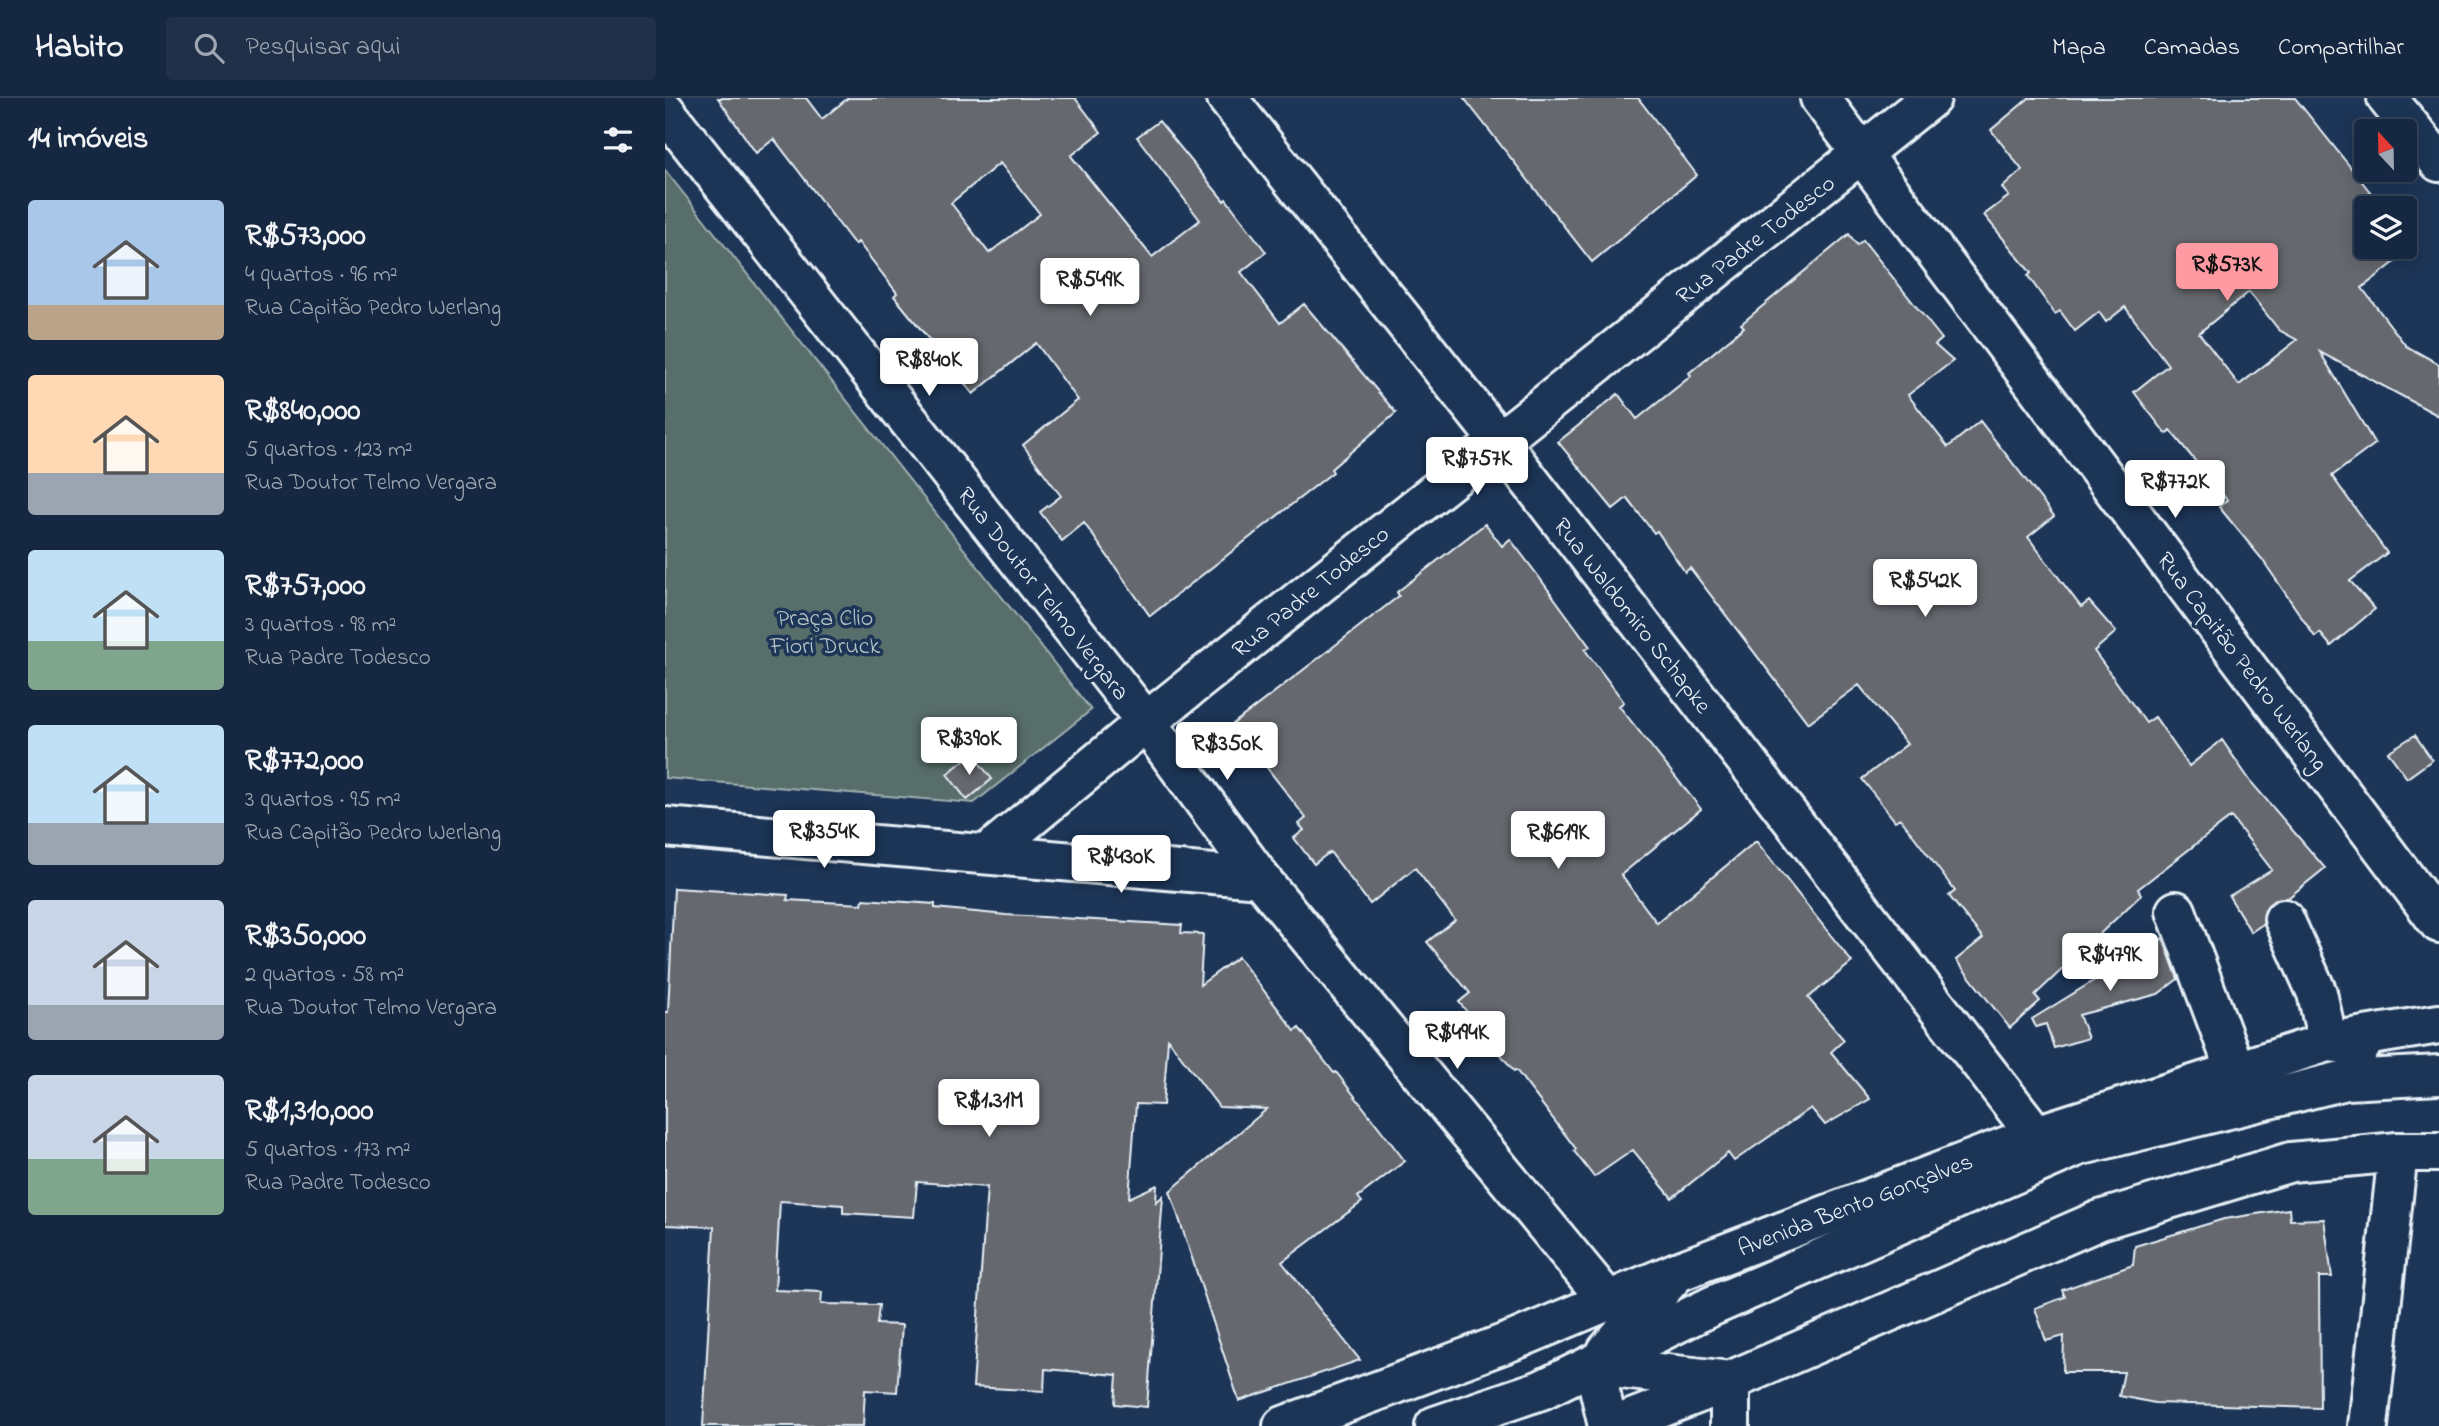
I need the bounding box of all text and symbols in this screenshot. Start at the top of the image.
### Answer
search box [166,17,656,80]
text: Habito [35,24,124,72]
icon: search [190,29,228,67]
text: Pesquisar aqui [246,29,400,67]
text: Mapa [2052,31,2106,66]
text: Camadas [2144,31,2240,66]
text: Compartilhar [2278,31,2404,66]
text: 14 imóveis [28,118,148,162]
north arrow [2354,119,2417,182]
map controls [2354,119,2417,259]
icon: filters [599,121,637,159]
street label: Rua Padre Todesco [1669,168,1844,314]
button: layers [2354,196,2417,259]
text: R$573,000 [245,215,366,259]
icon: home [84,228,168,312]
pin: R$573K [2170,244,2284,303]
text: R$573K [2192,249,2262,282]
pin: R$549K [1033,258,1147,318]
text: 4 quartos · 96 m² [245,259,398,292]
text: R$549K [1056,264,1124,297]
text: Rua Capitão Pedro Werlang [245,292,501,325]
pin: R$840K [872,338,986,398]
text: R$840K [896,344,962,377]
text: R$840,000 [245,390,360,434]
icon: home [84,403,168,487]
text: 5 quartos · 123 m² [245,434,413,467]
pin: R$757K [1420,438,1534,497]
text: R$757K [1442,443,1512,476]
pin: R$772K [2118,460,2232,520]
text: R$772K [2141,466,2209,499]
text: Rua Doutor Telmo Vergara [245,467,497,500]
street label: Rua Doutor Telmo Vergara [947,480,1137,709]
street label: Rua Waldomiro Schapke [1543,511,1719,722]
street label: Rua Padre Todesco [1225,518,1398,668]
street label: Rua Capitão Pedro Werlang [2147,545,2335,780]
pin: R$542K [1868,560,1982,619]
text: R$757,000 [245,565,366,609]
text: R$542K [1889,565,1961,598]
icon: home [84,578,168,662]
park label: Praça Clio Fiori Druck [769,602,880,665]
text: 3 quartos · 98 m² [245,609,396,642]
text: Rua Padre Todesco [245,642,431,675]
pin: R$390K [912,718,1026,777]
pin: R$350K [1170,722,1284,782]
text: R$390K [937,723,1001,756]
text: R$350K [1192,728,1262,761]
text: R$772,000 [245,740,363,784]
icon: home [84,753,168,837]
text: 3 quartos · 95 m² [245,784,401,817]
pin: R$354K [767,810,881,870]
pin: R$619K [1501,812,1615,871]
text: R$354K [789,816,859,849]
text: Rua Capitão Pedro Werlang [245,817,501,850]
text: R$619K [1527,817,1589,850]
pin: R$430K [1064,836,1178,895]
text: R$430K [1088,841,1154,874]
text: R$350,000 [245,915,366,959]
icon: home [84,928,168,1012]
pin: R$479K [2053,934,2167,993]
text: R$479K [2078,939,2142,972]
text: 2 quartos · 58 m² [245,959,404,992]
text: Rua Doutor Telmo Vergara [245,992,497,1025]
pin: R$494K [1400,1012,1514,1071]
text: R$494K [1425,1017,1489,1050]
pin: R$1.31M [924,1080,1054,1139]
text: R$1.31M [954,1085,1024,1118]
text: R$1,310,000 [245,1090,373,1134]
icon: home [84,1103,168,1187]
text: 5 quartos · 173 m² [245,1134,411,1167]
street label: Avenida Bento Gonçalves [1733,1145,1979,1267]
text: Rua Padre Todesco [245,1167,431,1200]

